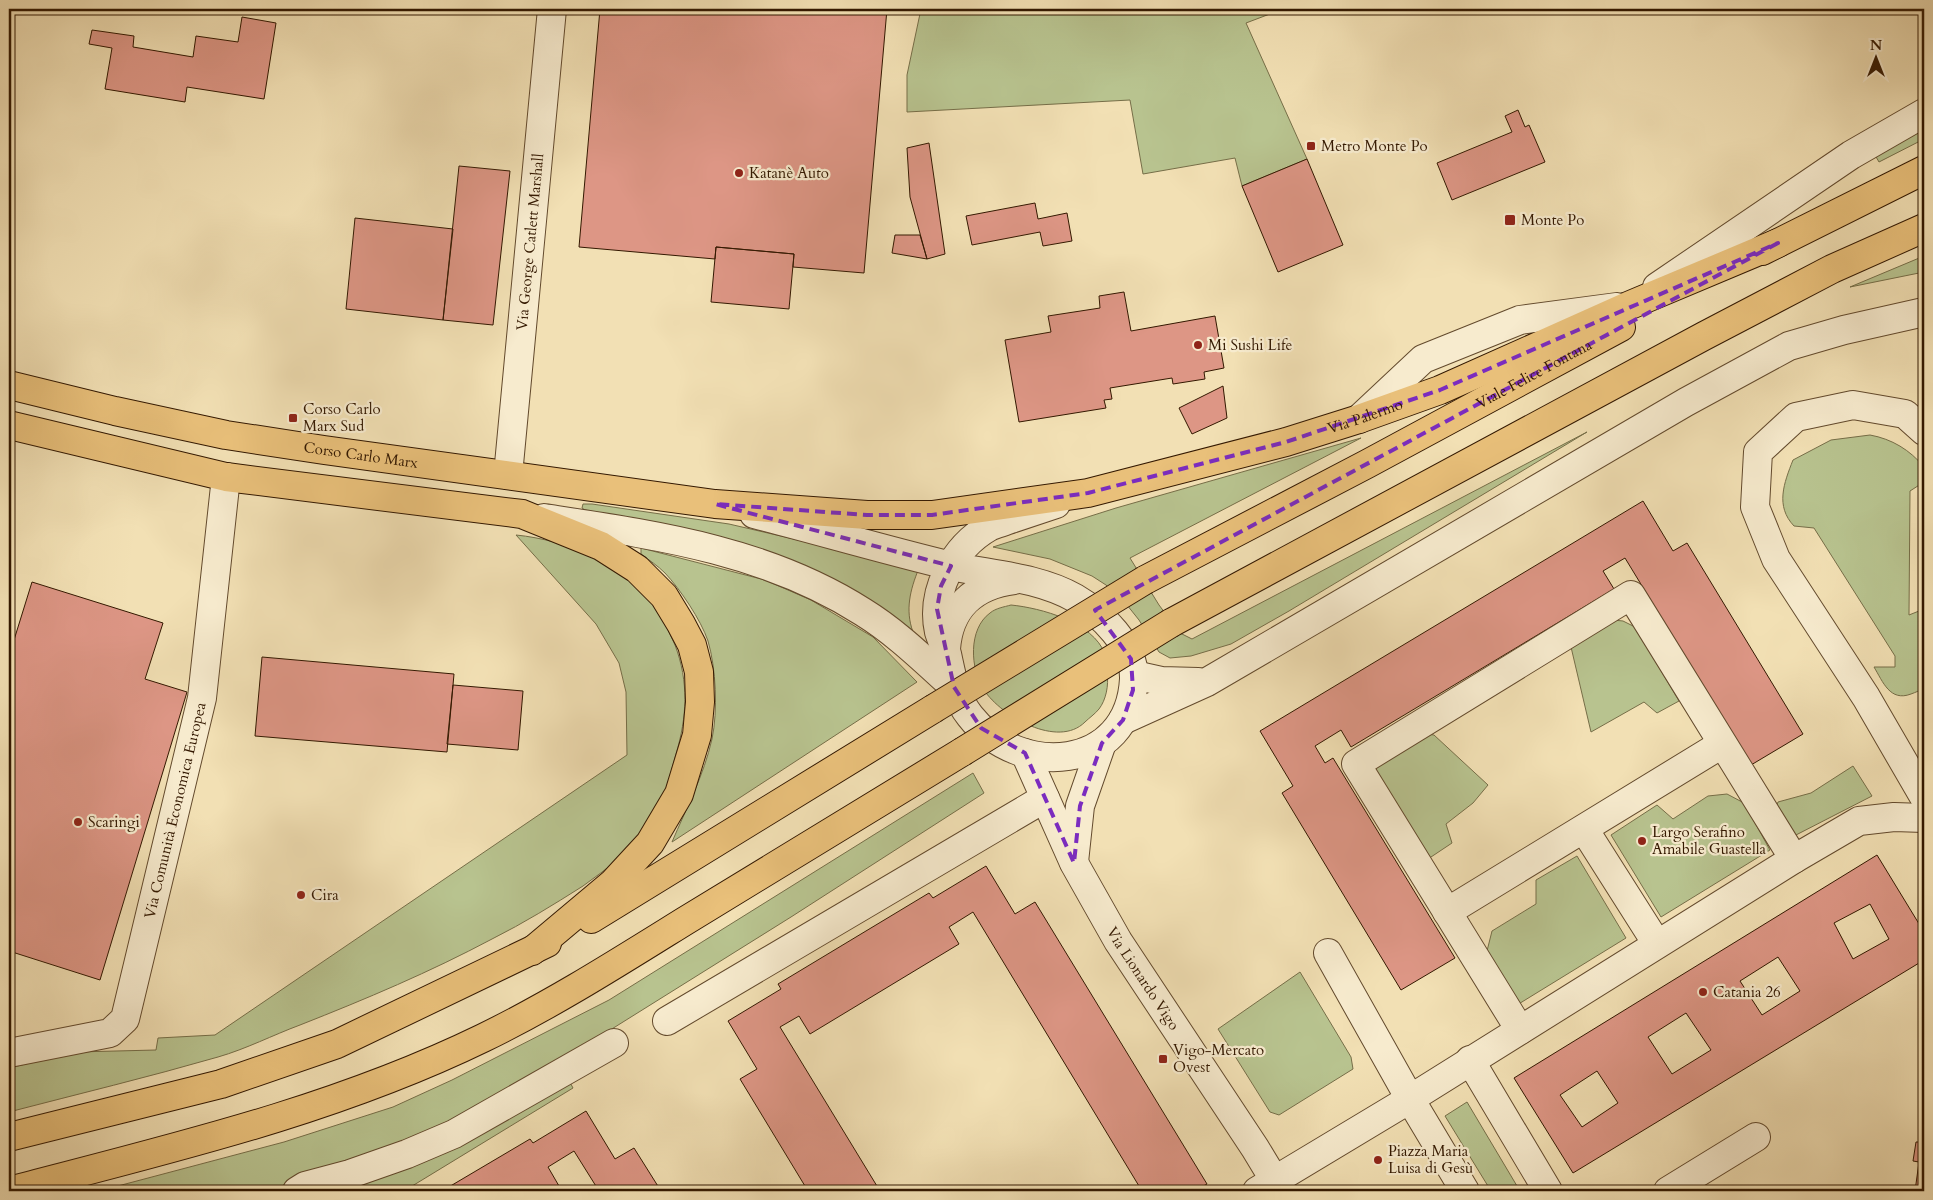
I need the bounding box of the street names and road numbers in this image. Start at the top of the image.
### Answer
street label: Via George Catlett Marshall [512,152,548,331]
street label: Viale Felice Fontana [1472,334,1596,413]
street label: Via Palermo [1325,394,1405,438]
street label: Corso Carlo Marx [302,437,420,473]
street label: Via Comunità Economica Europea [139,700,211,921]
street label: Via Lionardo Vigo [1102,923,1184,1034]

